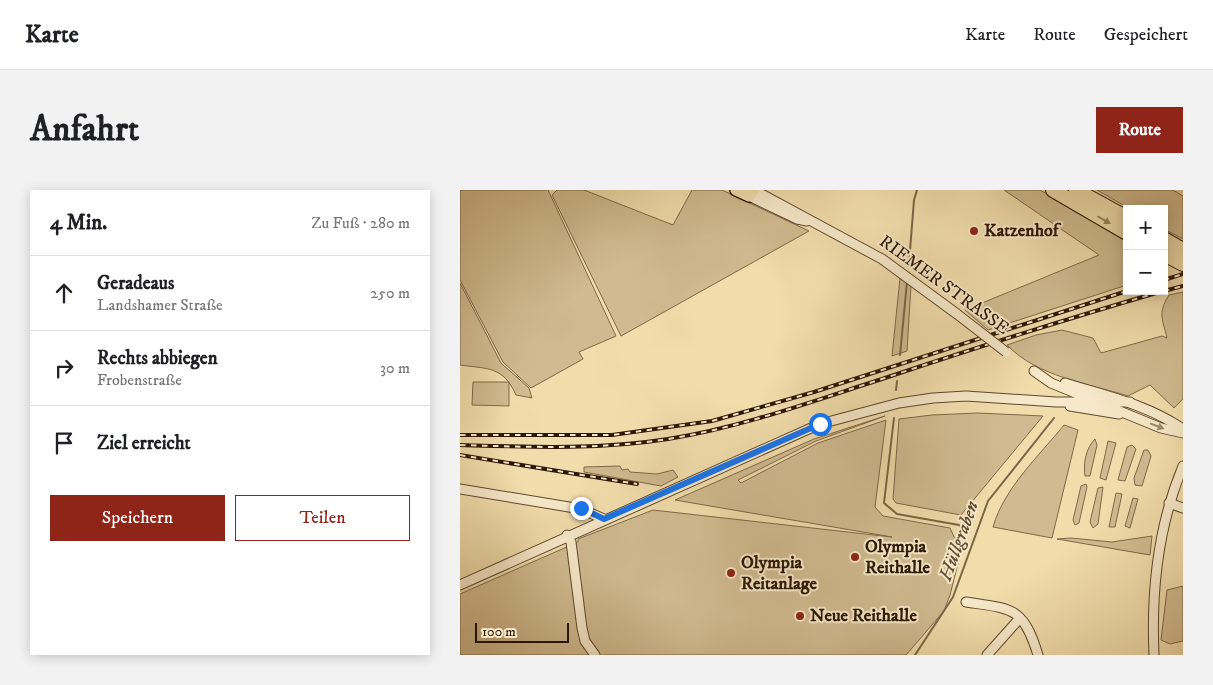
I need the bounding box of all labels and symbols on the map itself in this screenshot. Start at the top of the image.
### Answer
one-way arrow [1097,215,1111,224]
place label: Katzenhof [984,220,1062,242]
marker: Katzenhof [968,225,980,237]
street label: RIEMER STRASSE [875,230,1013,340]
route start [809,413,832,436]
one-way arrow [1150,422,1165,430]
route end [570,497,593,520]
water label: Hüllgraben [934,498,984,585]
place label: Olympia Reithalle [865,536,931,579]
marker: Olympia Reithalle [849,551,861,563]
place label: Olympia Reitanlage [741,552,818,595]
marker: Olympia Reitanlage [725,567,737,579]
place label: Neue Reithalle [810,605,917,627]
marker: Neue Reithalle [794,610,806,622]
scale bar [475,620,569,643]

